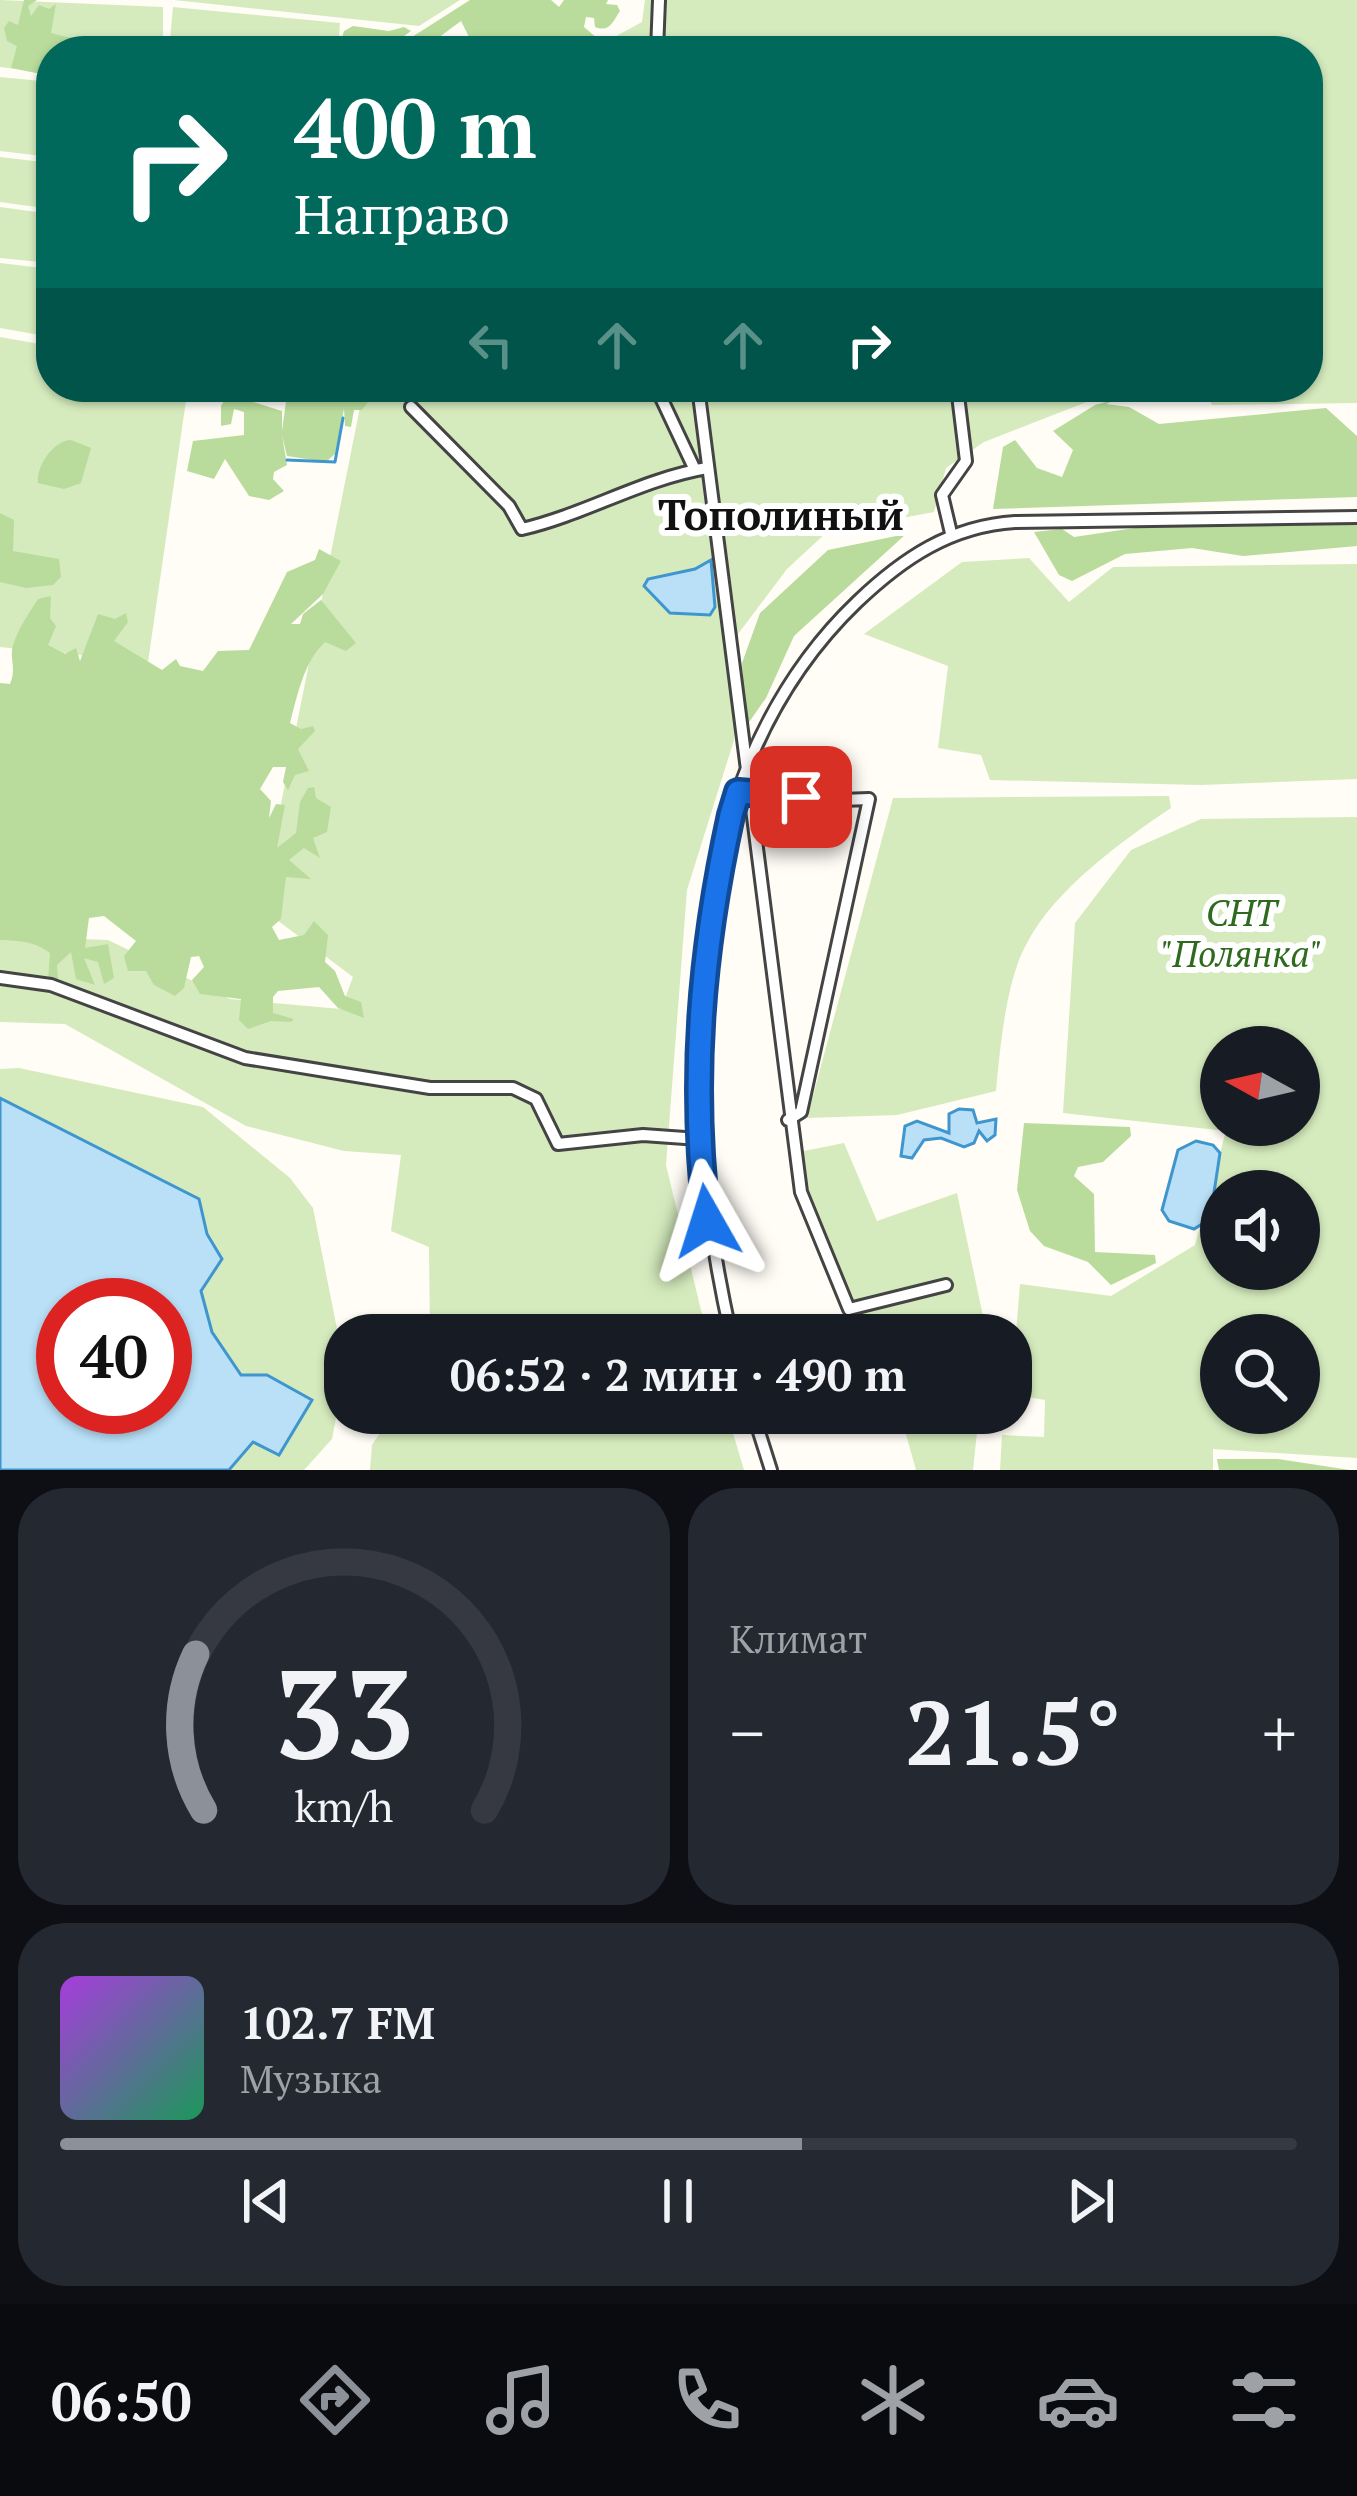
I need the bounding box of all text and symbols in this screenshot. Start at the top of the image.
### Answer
text: 400 m [294,71,537,182]
icon: right [96,84,252,240]
text: Направо [294,178,510,249]
icon: left [458,312,524,378]
icon: ahead [584,312,650,378]
icon: ahead [710,312,776,378]
icon: right [836,312,902,378]
district label: Тополиный [658,486,904,542]
pin [750,746,852,848]
icon: arrive [768,764,834,830]
park label: СНТ "Полянка" [1160,889,1322,977]
north arrow [1200,1026,1320,1146]
map controls [1200,1026,1320,1434]
position arrow [644,1158,770,1284]
button: sound [1200,1170,1320,1290]
speed limit sign: 40 [36,1278,192,1434]
button: search [1200,1314,1320,1434]
text: 06:52 · 2 мин · 490 m [450,1344,906,1404]
text: Климат [730,1612,867,1664]
text: 33 [273,1629,414,1795]
text: 21.5° [905,1671,1121,1791]
text: − [730,1688,765,1776]
text: + [1262,1688,1297,1776]
text: km/h [294,1776,393,1833]
text: 102.7 FM [240,1992,435,2052]
text: Музыка [240,2052,382,2104]
icon: previous [233,2168,299,2234]
icon: pause [645,2168,711,2234]
icon: next [1058,2168,1124,2234]
icon: directions [293,2358,377,2442]
icon: music [479,2358,563,2442]
icon: phone [665,2358,749,2442]
icon: climate [851,2358,935,2442]
icon: car [1036,2358,1120,2442]
icon: filters [1222,2358,1306,2442]
text: 06:50 [51,2365,191,2436]

